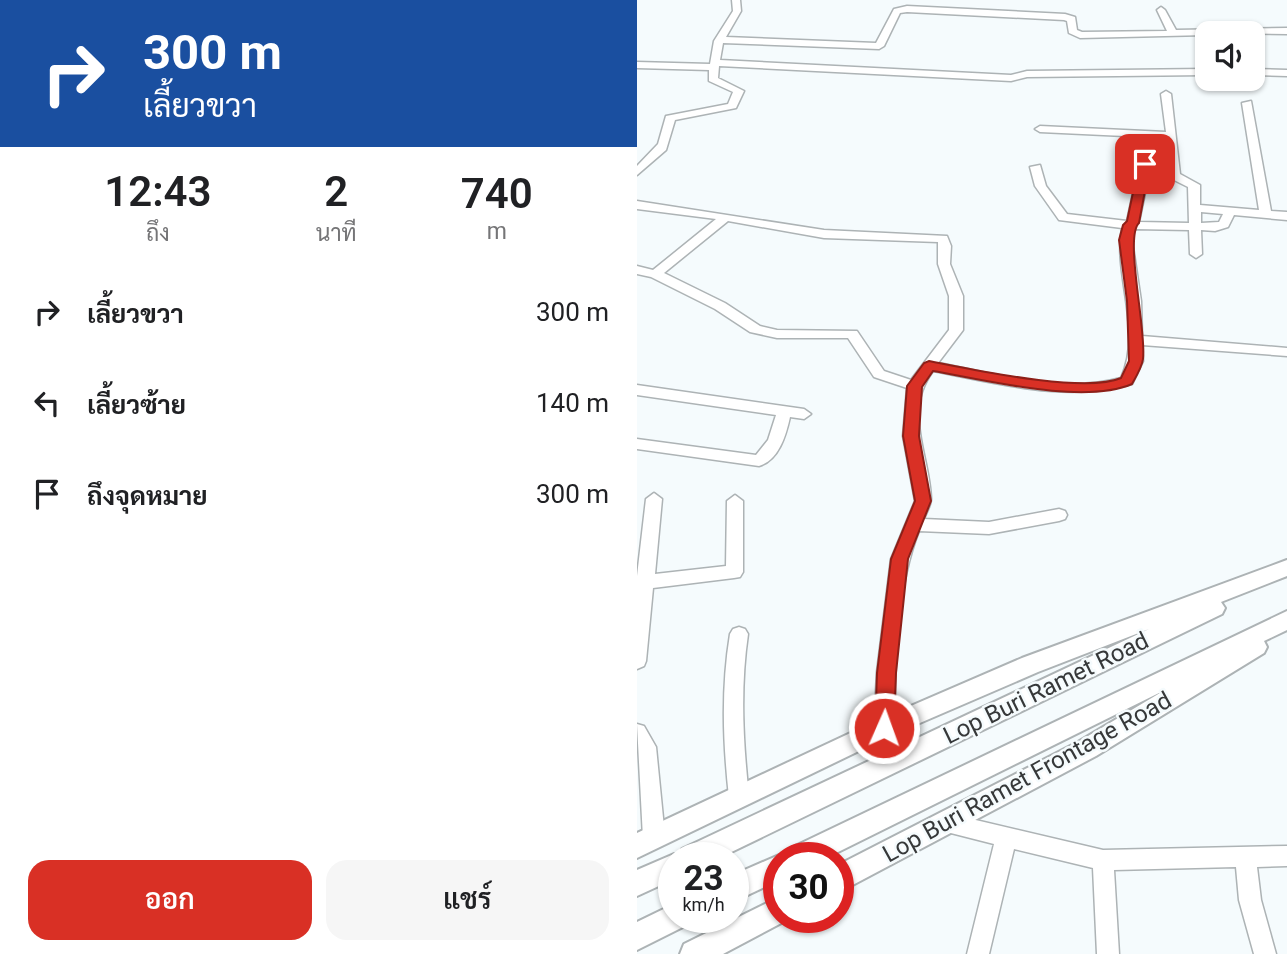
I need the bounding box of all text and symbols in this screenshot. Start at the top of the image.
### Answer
map controls [1195,21,1265,91]
button: sound [1195,21,1265,91]
text: 300 m [143,24,282,81]
icon: right [28,28,119,119]
text: เลี้ยวขวา [143,87,257,125]
pin [1115,134,1175,194]
icon: arrive [1126,145,1164,183]
text: 12:43 [104,167,212,216]
text: 2 [324,167,348,216]
text: 740 [461,169,533,218]
text: m [487,218,507,245]
text: ถึง [146,220,170,247]
text: นาที [316,220,357,247]
icon: right [28,293,66,331]
text: 300 m [536,297,609,327]
text: เลี้ยวขวา [87,299,184,329]
icon: left [28,384,66,422]
text: 140 m [536,388,609,418]
text: เลี้ยวซ้าย [87,390,186,420]
icon: arrive [28,475,66,513]
text: 300 m [536,479,609,509]
text: ถึงจุดหมาย [87,481,208,511]
street label: Lop Buri Ramet Road [939,626,1153,750]
street label: Lop Buri Ramet Frontage Road [878,686,1176,868]
position arrow [847,691,921,765]
speed limit sign: 30 [763,842,854,933]
text: 23 [683,858,724,899]
button: ออก [28,860,312,940]
button: แชร์ [326,860,609,940]
text: km/h [682,894,725,915]

